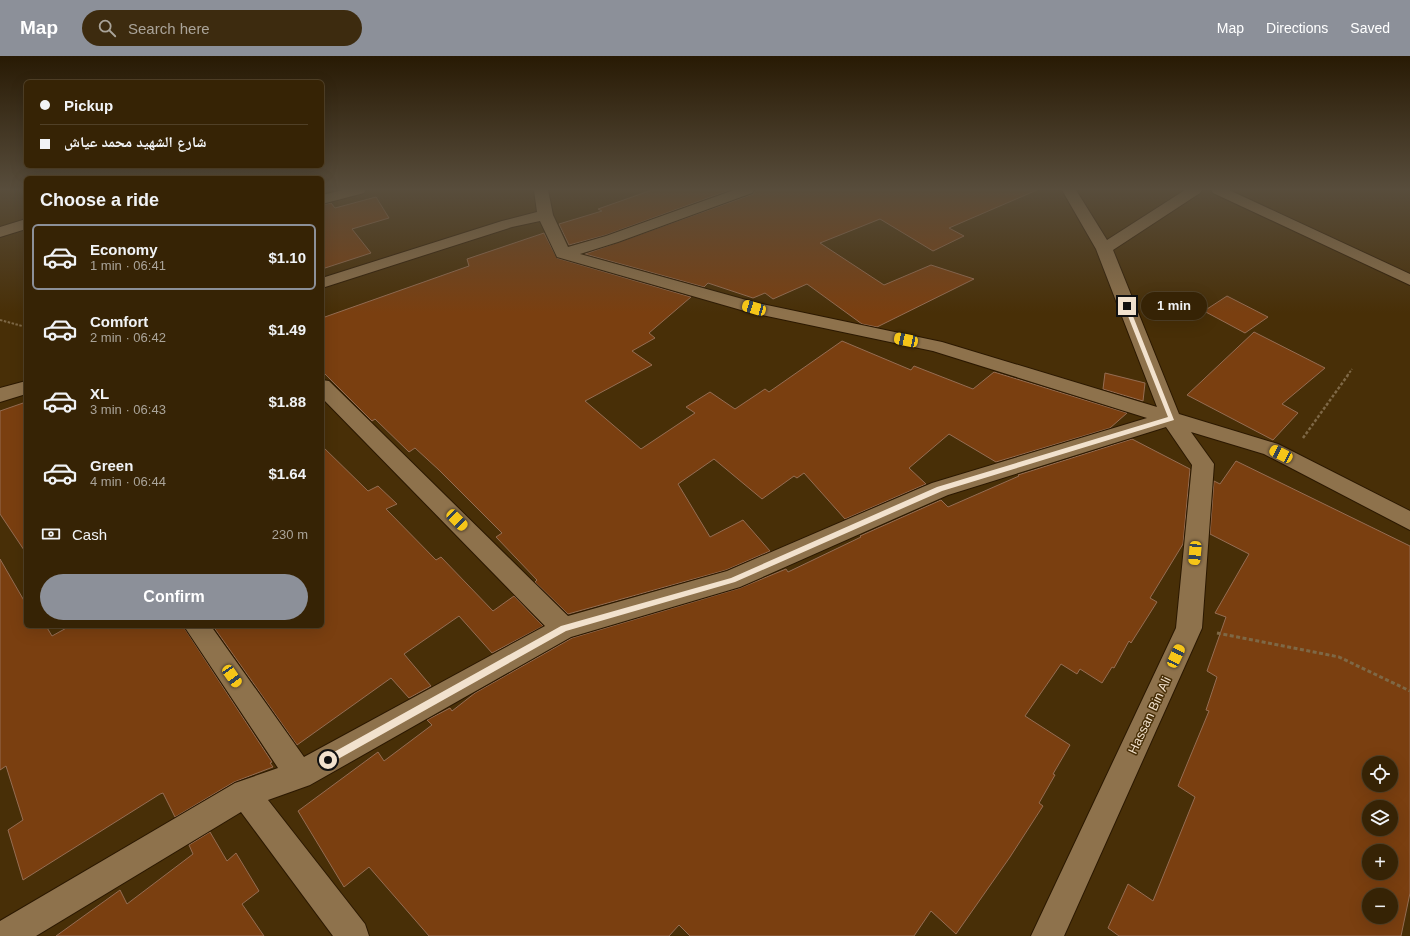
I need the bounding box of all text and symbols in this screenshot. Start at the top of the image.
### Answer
search box [82,10,362,46]
text: Map [20,17,58,38]
icon: search [96,17,118,39]
text: Search here [128,20,210,37]
text: Map [1217,20,1244,36]
text: Directions [1266,20,1328,36]
text: Saved [1350,20,1390,36]
text: Pickup [64,97,113,114]
text: شارع الشهيد محمد عياش [64,133,206,150]
text: Choose a ride [40,190,159,210]
icon: car [42,239,78,275]
text: Economy [90,241,158,258]
text: $1.10 [268,249,306,266]
text: 1 min · 06:41 [90,258,166,273]
callout: 1 min [1141,292,1207,320]
route end [1118,297,1136,315]
text: 1 min [1157,298,1191,313]
car [741,299,767,317]
icon: car [42,311,78,347]
text: Comfort [90,313,148,330]
text: $1.49 [268,321,306,338]
text: 2 min · 06:42 [90,330,166,345]
car [893,332,919,348]
icon: car [42,383,78,419]
text: XL [90,385,109,402]
text: $1.88 [268,393,306,410]
text: 3 min · 06:43 [90,402,166,417]
car [1268,443,1294,465]
icon: car [42,455,78,491]
text: Green [90,457,133,474]
text: $1.64 [268,465,306,482]
text: 4 min · 06:44 [90,474,166,489]
car [444,507,470,533]
icon: cash [40,523,62,545]
text: Cash [72,526,107,543]
text: 230 m [272,527,308,542]
car [1188,541,1202,565]
button: Confirm [40,574,308,620]
car [1165,643,1187,669]
car [220,663,244,689]
street label: Hassan Bin Ali [1125,674,1174,756]
route start [319,751,337,769]
map controls [1362,756,1398,924]
button: locate [1362,756,1398,792]
button: layers [1362,800,1398,836]
button: + [1362,844,1398,880]
button: − [1362,888,1398,924]

